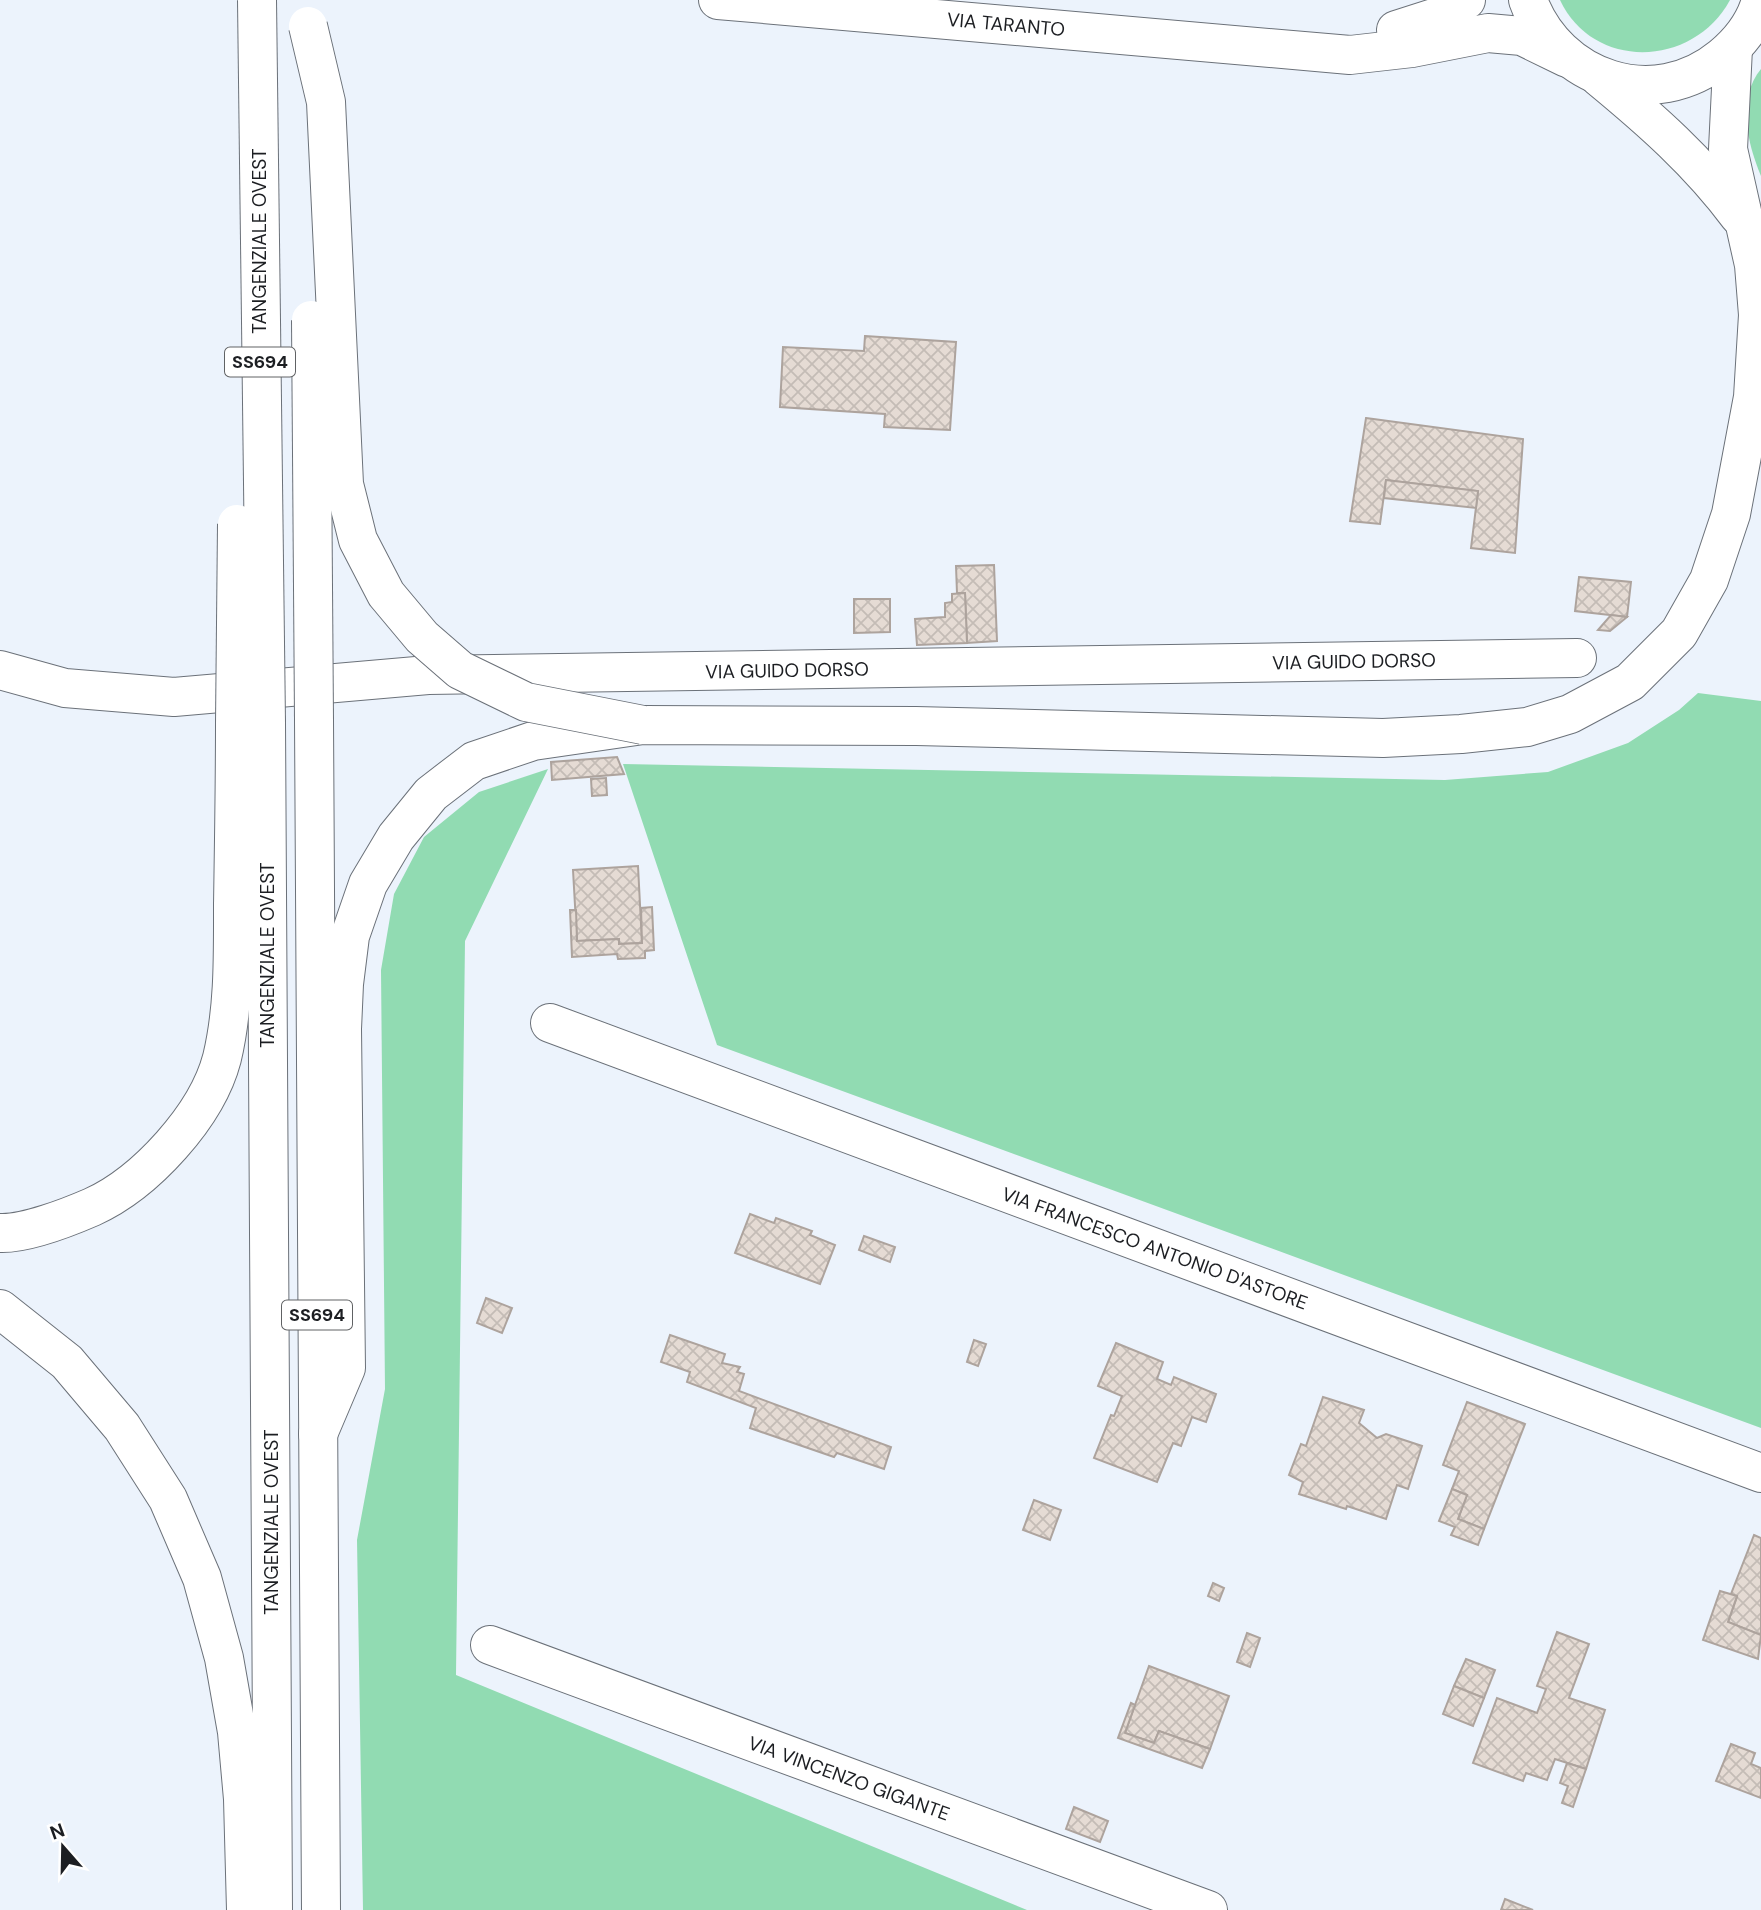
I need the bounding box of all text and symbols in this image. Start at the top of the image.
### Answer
street label: VIA TARANTO [946,7,1066,42]
street label: TANGENZIALE OVEST [247,148,272,334]
road number: SS694 [225,348,295,376]
street label: VIA GUIDO DORSO [1272,648,1436,675]
street label: VIA GUIDO DORSO [705,657,869,684]
street label: TANGENZIALE OVEST [255,862,280,1048]
street label: VIA FRANCESCO ANTONIO D'ASTORE [999,1181,1311,1316]
road number: SS694 [282,1300,352,1330]
street label: TANGENZIALE OVEST [259,1429,284,1615]
street label: VIA VINCENZO GIGANTE [745,1730,953,1827]
north arrow [28,1812,98,1882]
text: N [47,1817,68,1846]

